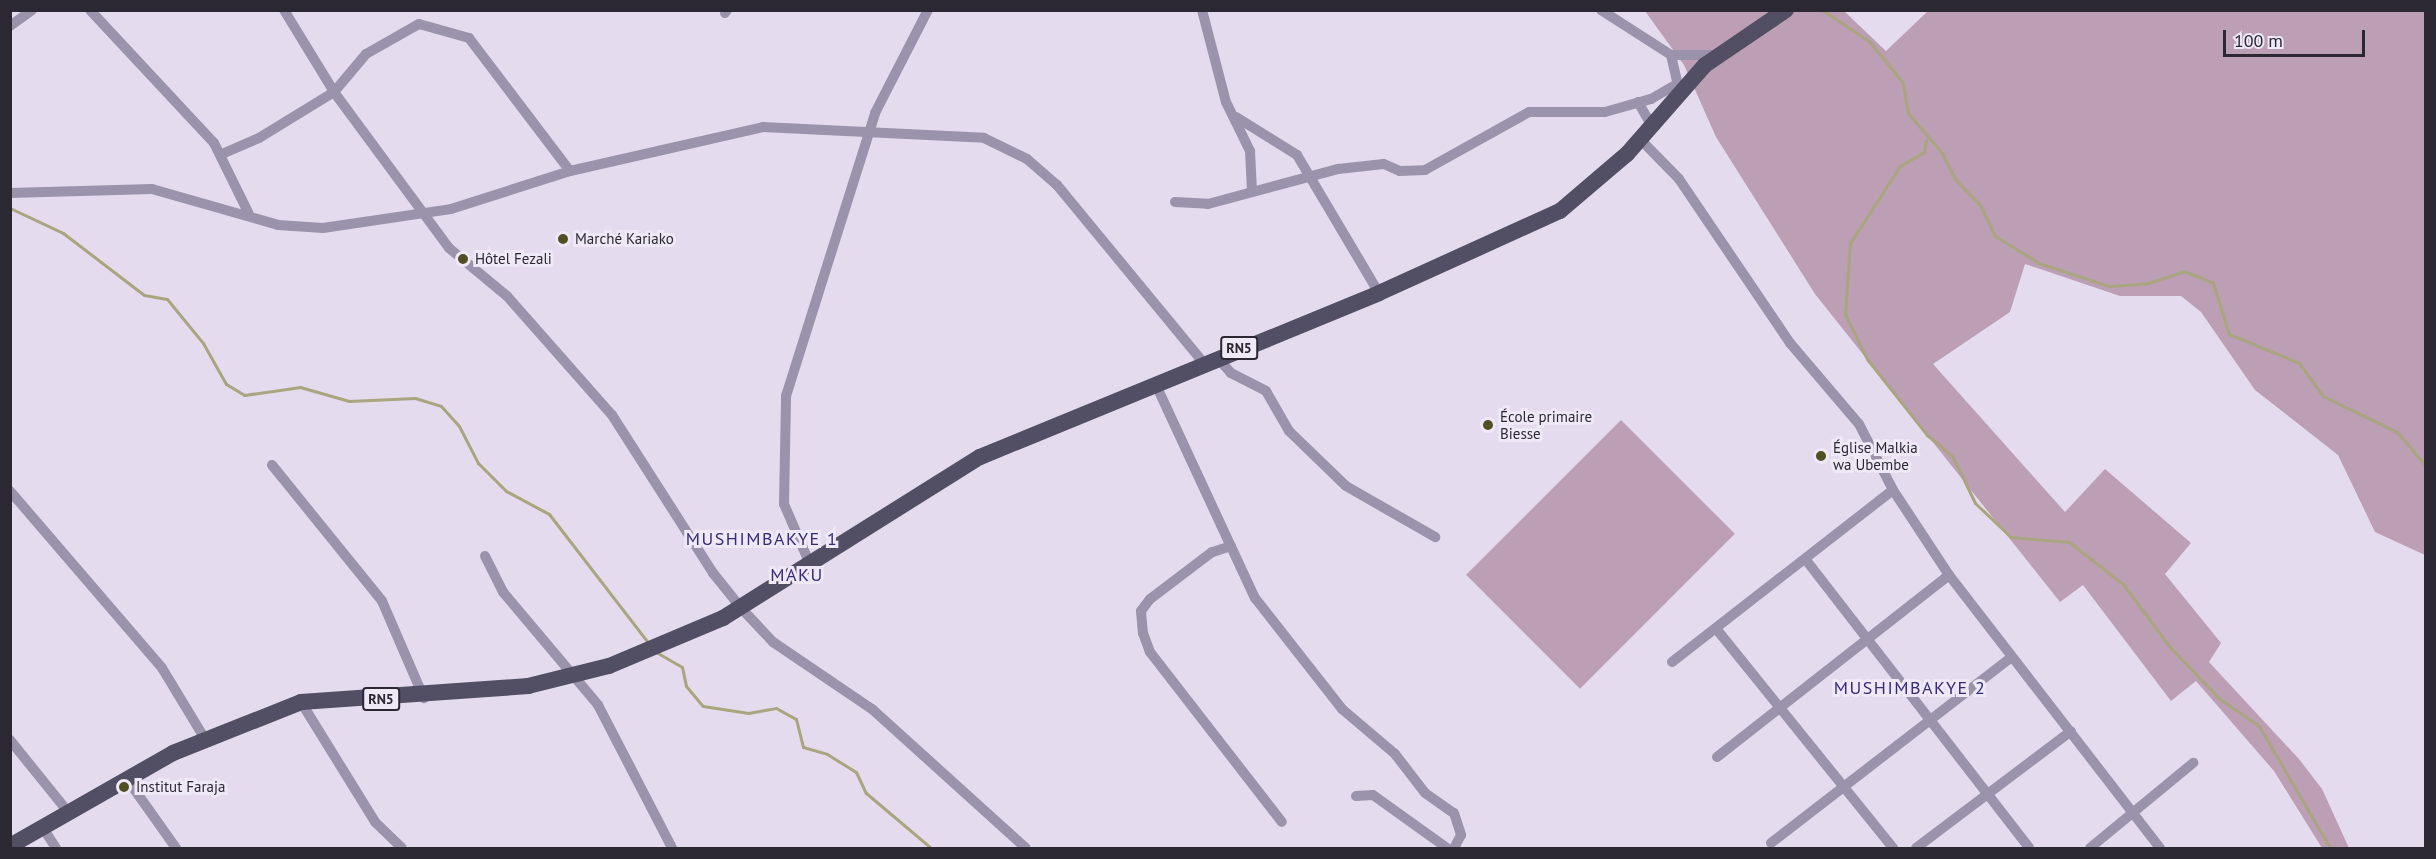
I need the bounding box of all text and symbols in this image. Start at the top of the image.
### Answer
scale bar [2226,18,2368,56]
text: 100 m [2234,29,2283,52]
place label: Marché Kariako [575,230,674,248]
marker: Marché Kariako [556,232,570,246]
place label: Hôtel Fezali [475,250,552,268]
marker: Hôtel Fezali [456,252,470,266]
road number: RN5 [1220,337,1258,359]
place label: École primaire Biesse [1500,407,1592,442]
marker: École primaire Biesse [1481,418,1495,432]
place label: Église Malkia wa Ubembe [1833,438,1918,473]
marker: Église Malkia wa Ubembe [1814,449,1828,463]
district label: MUSHIMBAKYE 1 [686,528,838,550]
district label: MAKU [770,564,824,586]
district label: MUSHIMBAKYE 2 [1834,677,1986,699]
road number: RN5 [362,688,400,710]
place label: Institut Faraja [136,778,225,796]
marker: Institut Faraja [117,780,131,794]

